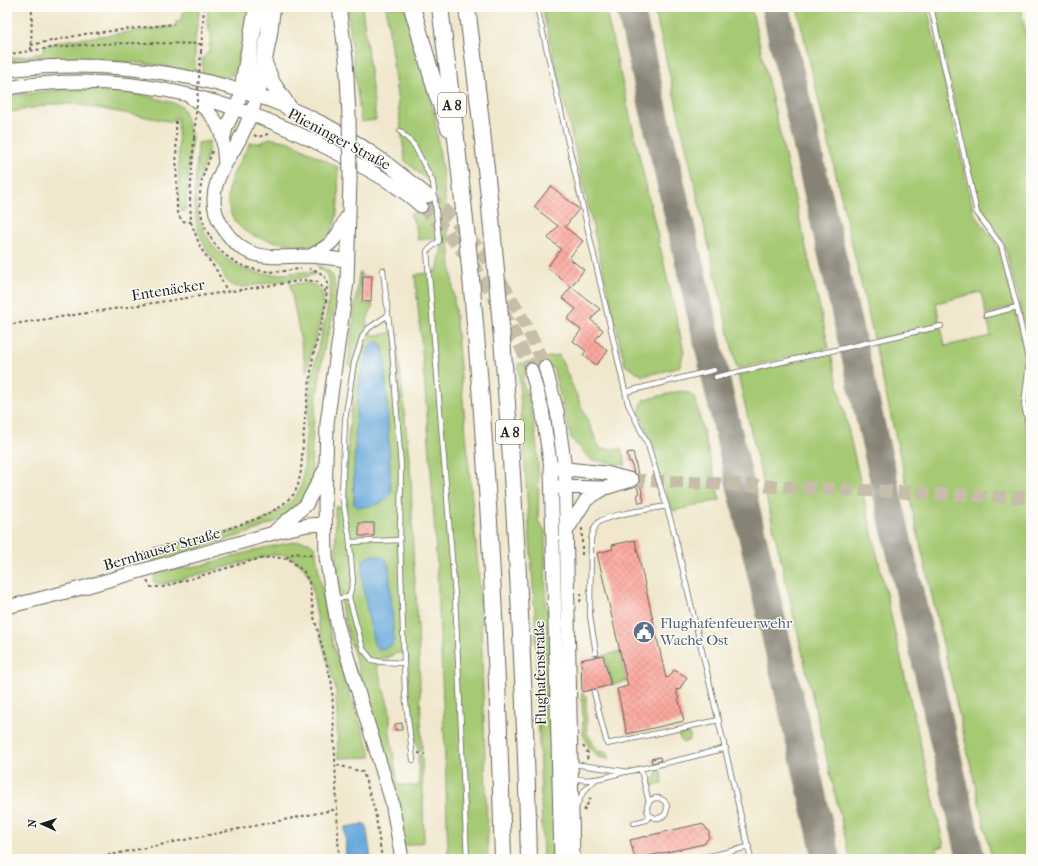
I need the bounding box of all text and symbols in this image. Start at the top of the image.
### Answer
road number: A 8 [438,93,466,117]
street label: Plieninger Straße [284,104,394,174]
street label: Entenäcker [130,275,207,305]
road number: A 8 [496,420,524,444]
street label: Bernhauser Straße [102,524,223,574]
place label: Flughafenfeuerwehr Wache Ost [659,614,793,649]
public building icon: Flughafenfeuerwehr Wache Ost [631,619,657,645]
street label: Flughafenstraße [530,620,550,726]
north arrow [22,804,62,844]
text: N [26,818,39,828]

